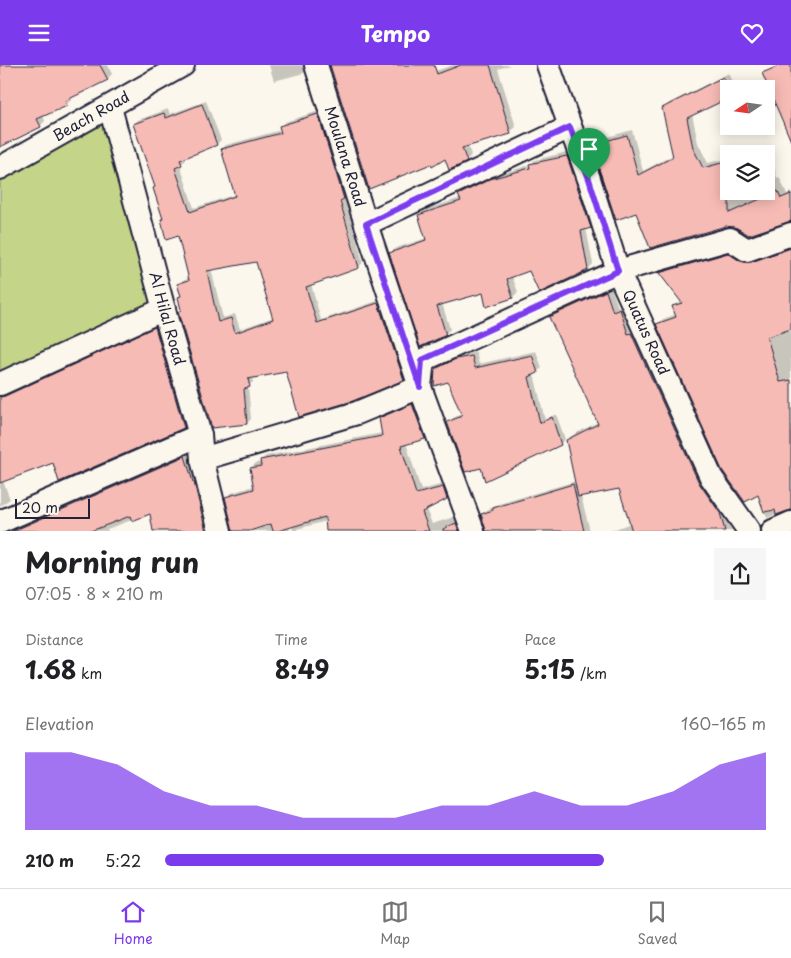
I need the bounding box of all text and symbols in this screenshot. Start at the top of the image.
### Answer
text: Tempo [361,16,430,49]
icon: menu [25,19,53,47]
icon: heart [738,19,766,47]
north arrow [720,80,775,135]
map controls [720,80,775,200]
street label: Beach Road [48,84,133,146]
street label: Moulana Road [320,103,373,209]
pin [568,128,610,179]
icon: arrive [575,135,603,163]
button: layers [720,145,775,200]
street label: Al Hilal Road [144,269,192,368]
street label: Quatus Road [618,285,676,378]
scale bar [15,495,90,519]
text: 20 m [22,497,58,518]
text: Morning run [25,540,199,583]
button: share [714,548,766,600]
text: 07:05 · 8 × 210 m [25,581,163,605]
text: Distance [25,629,84,650]
text: Time [275,629,308,650]
text: Pace [524,629,556,650]
text: 1.68 [25,650,77,688]
text: 8:49 [275,650,330,688]
text: 5:15 [524,650,576,688]
text: km [77,663,102,684]
text: /km [576,663,607,684]
text: Elevation [25,711,94,735]
text: 160–165 m [681,711,766,735]
text: 210 m [25,848,74,872]
text: 5:22 [105,848,141,872]
tab: Home [114,898,153,949]
tab: Map [380,898,410,949]
tab: Saved [638,898,677,949]

